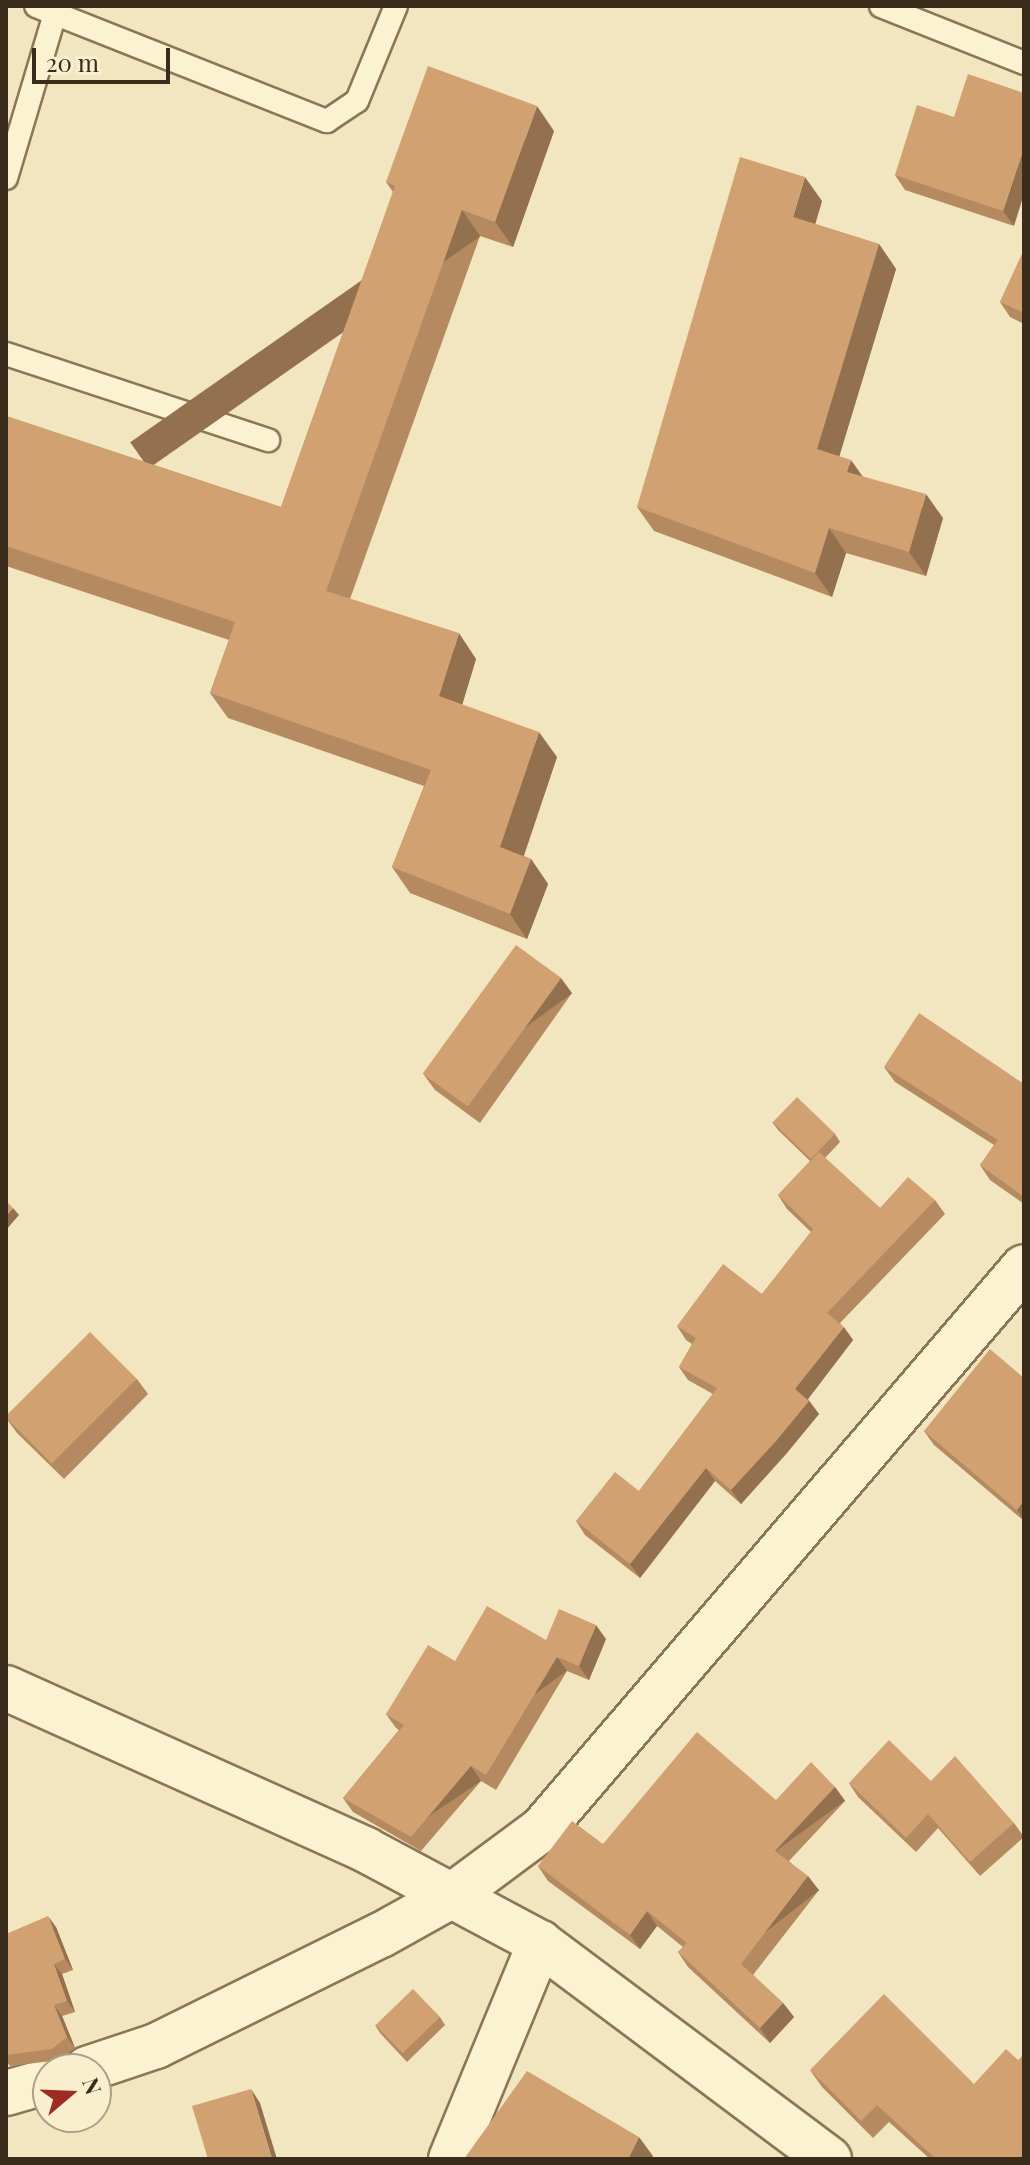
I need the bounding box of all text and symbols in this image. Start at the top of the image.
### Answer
scale bar [36,32,174,82]
text: 20 m [46,46,99,78]
north arrow [32,2053,112,2133]
text: N [76,2073,110,2098]

